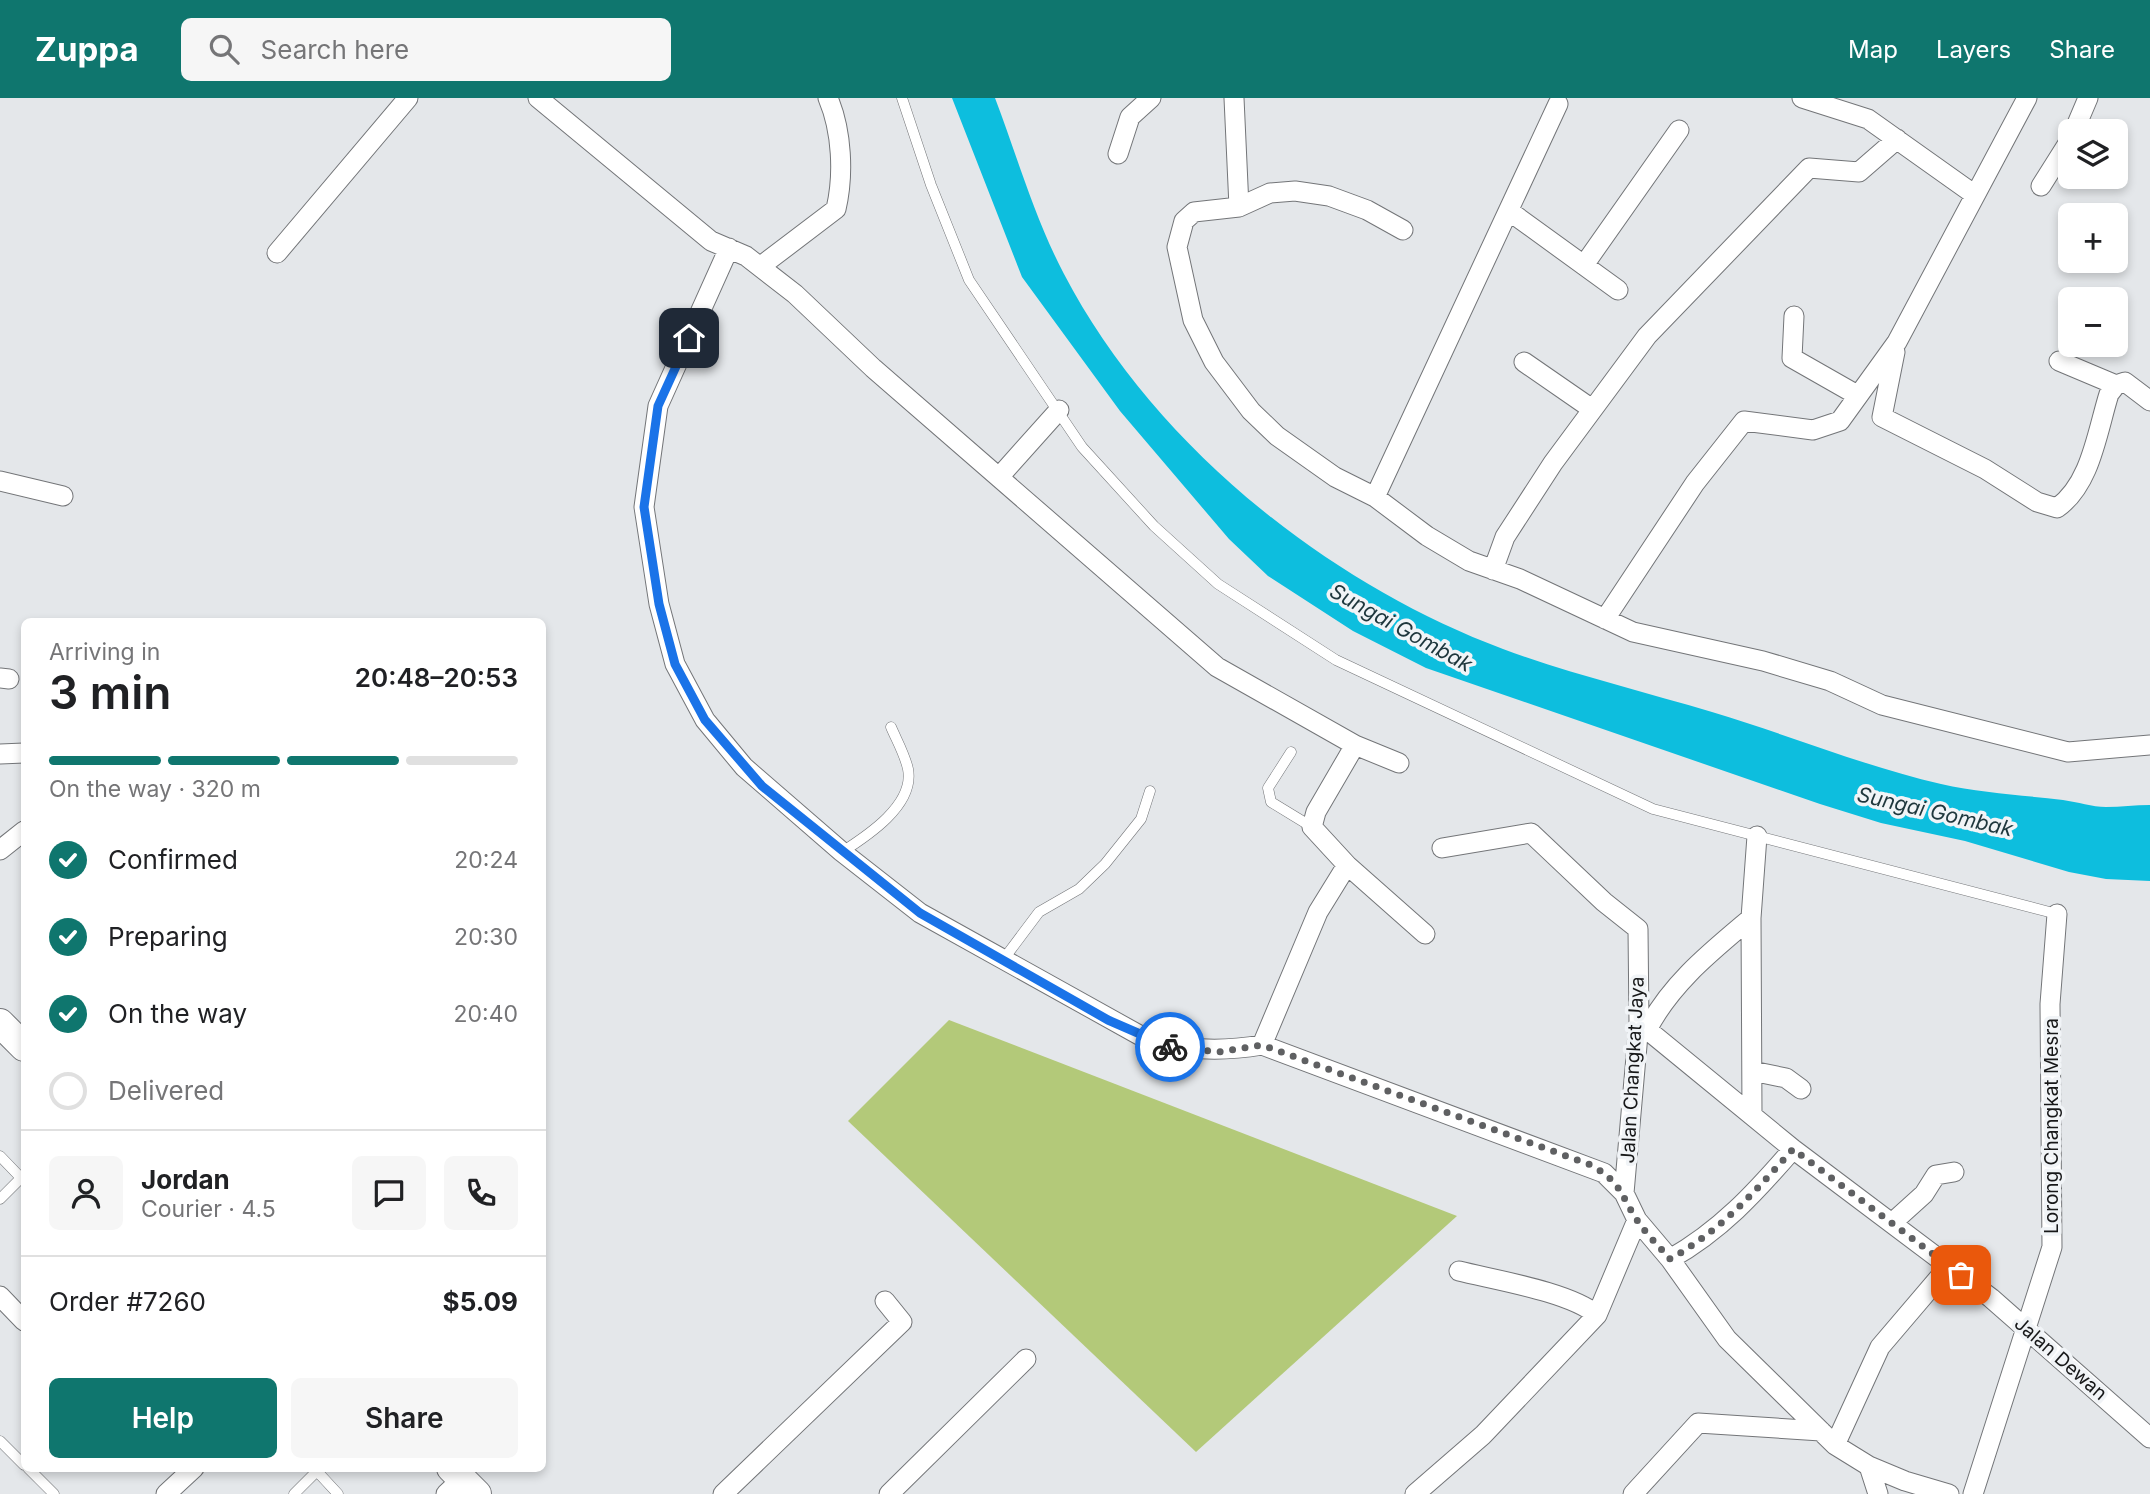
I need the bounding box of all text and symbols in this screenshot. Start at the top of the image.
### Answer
search box [181,18,671,81]
text: Zuppa [35,29,139,69]
icon: search [205,30,243,68]
text: Search here [261,34,409,65]
text: Map [1848,35,1898,64]
text: Layers [1936,35,2011,64]
text: Share [2049,35,2115,64]
map controls [2058,119,2128,357]
button: layers [2058,119,2128,189]
button: + [2058,203,2128,273]
button: − [2058,287,2128,357]
pin [659,308,719,368]
icon: home [670,319,708,357]
water label: Sungai Gombak [1326,578,1477,677]
text: Arriving in [49,638,160,666]
text: 20:48–20:53 [355,662,518,693]
text: 3 min [49,664,171,720]
text: On the way · 320 m [49,775,261,803]
water label: Sungai Gombak [1855,781,2016,842]
icon: check [49,841,87,879]
text: Confirmed [108,844,238,875]
text: 20:24 [454,846,518,874]
icon: check [49,918,87,956]
text: Preparing [108,921,228,952]
text: 20:30 [454,923,518,951]
street label: Jalan Changkat Jaya [1616,976,1649,1164]
icon: check [49,995,87,1033]
text: On the way [108,998,247,1029]
text: 20:40 [453,1000,518,1028]
courier [1135,1012,1205,1082]
street label: Lorong Changkat Mesra [2040,1018,2063,1234]
icon: bike [1151,1028,1189,1066]
text: Delivered [108,1075,224,1106]
button: person [49,1156,123,1230]
button: chat [352,1156,426,1230]
button: phone [444,1156,518,1230]
text: Jordan [141,1164,230,1195]
text: Courier · 4.5 [141,1195,276,1223]
pin [1931,1245,1991,1305]
icon: bag [1942,1256,1980,1294]
text: Order #7260 [49,1286,206,1317]
text: $5.09 [443,1286,518,1317]
street label: Jalan Dewan [2010,1312,2112,1405]
button: Help [49,1378,277,1458]
button: Share [291,1378,518,1458]

